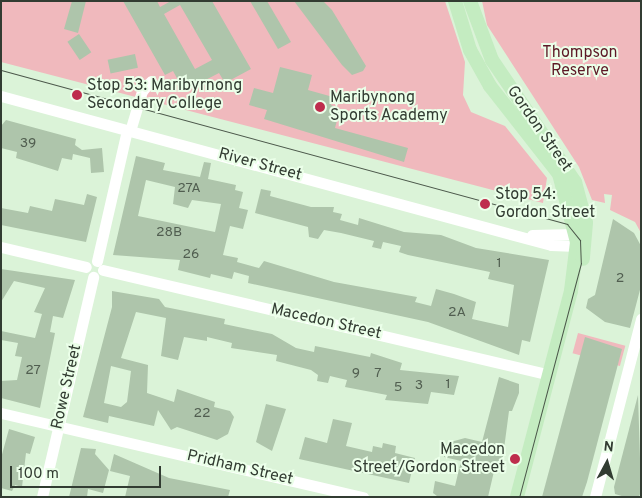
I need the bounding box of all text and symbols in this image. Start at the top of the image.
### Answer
park label: Thompson Reserve [542,43,618,81]
place label: Stop 53: Maribyrnong Secondary College [87,76,242,114]
street label: Gordon Street [502,82,576,176]
place label: Maribynong Sports Academy [330,88,448,126]
marker: Stop 53: Maribyrnong Secondary College [71,89,83,101]
marker: Maribynong Sports Academy [314,101,326,113]
house number: 39 [20,136,36,152]
street label: River Street [216,145,304,185]
house number: 27A [177,181,201,197]
place label: Stop 54: Gordon Street [495,185,595,223]
marker: Stop 54: Gordon Street [479,198,491,210]
house number: 28B [156,225,182,241]
house number: 26 [183,247,199,263]
house number: 1 [496,256,502,272]
house number: 2 [616,271,624,287]
street label: Macedon Street [269,300,383,344]
house number: 2A [448,305,466,321]
street label: Rowe Street [48,343,86,431]
house number: 27 [25,363,41,379]
house number: 9 [352,366,360,382]
house number: 7 [374,366,382,382]
house number: 1 [445,377,451,393]
house number: 3 [415,378,423,394]
house number: 5 [394,380,402,396]
house number: 22 [193,406,211,422]
north arrow [582,438,632,488]
text: N [603,439,615,457]
place label: Macedon Street/Gordon Street [353,440,505,478]
street label: Pridham Street [185,446,295,490]
marker: Macedon Street/Gordon Street [509,453,521,465]
scale bar [12,456,164,488]
text: 100 m [18,465,59,484]

